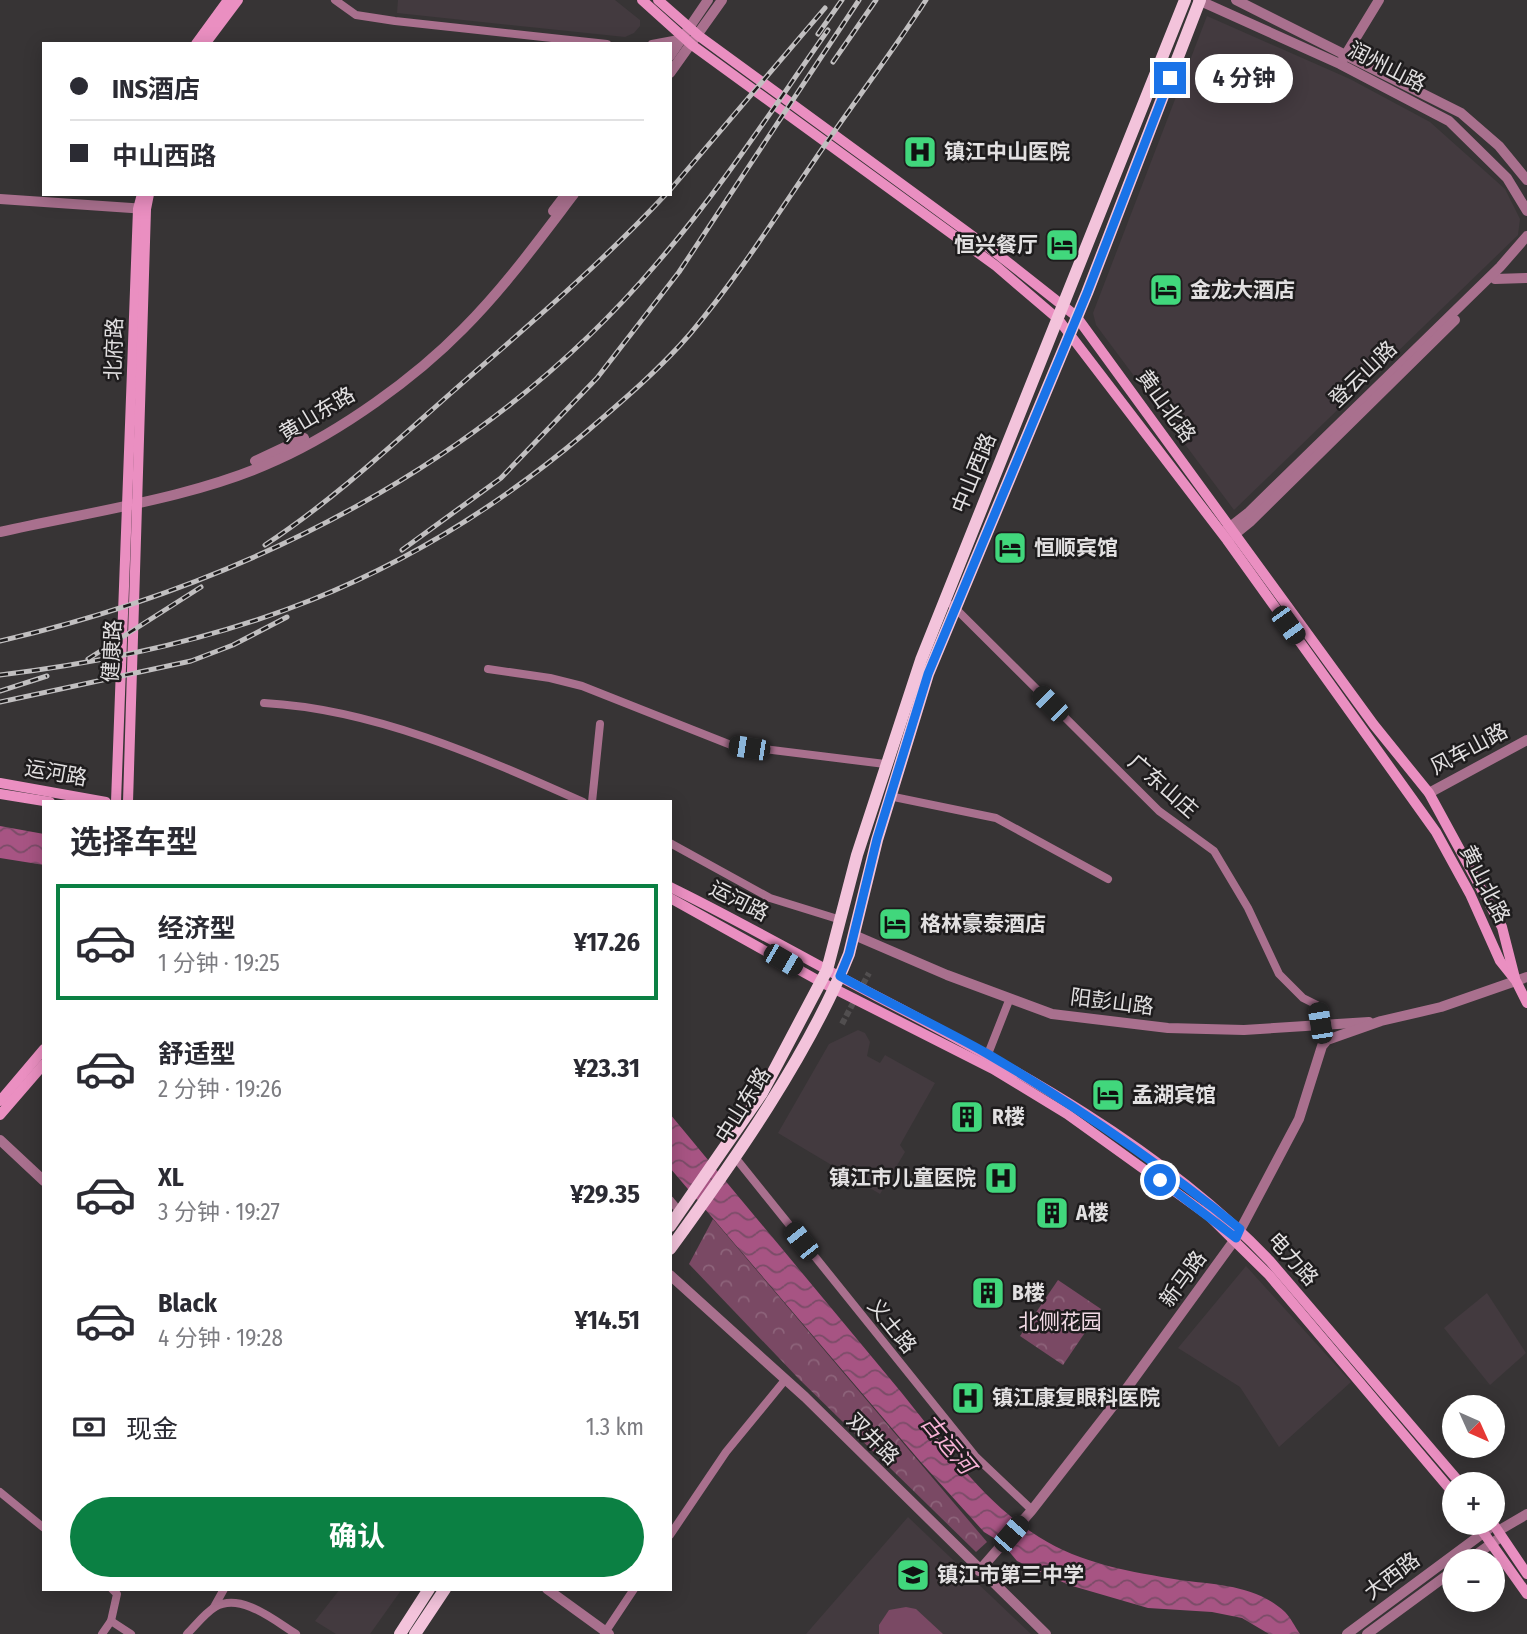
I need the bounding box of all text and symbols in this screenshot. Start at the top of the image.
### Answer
street label: 润州山路 [1344,36,1430,98]
callout: 4 分钟 [1194,54,1292,102]
route end [1154,62,1186,94]
text: 4 分钟 [1213,64,1275,92]
text: INS酒店 [112,74,200,105]
hospital icon: 镇江中山医院 [901,133,939,171]
place label: 镇江中山医院 [944,139,1070,165]
text: 中山西路 [112,141,216,172]
hotel icon: 恒兴餐厅 [1043,226,1081,264]
place label: 恒兴餐厅 [954,232,1038,258]
hotel icon: 金龙大酒店 [1147,271,1185,309]
place label: 金龙大酒店 [1190,277,1295,303]
street label: 北府路 [100,317,128,381]
street label: 登云山路 [1324,335,1402,413]
street label: 黄山北路 [1131,364,1201,448]
street label: 黄山东路 [274,381,360,447]
street label: 中山西路 [946,429,1002,517]
hotel icon: 恒顺宾馆 [991,529,1029,567]
place label: 恒顺宾馆 [1034,535,1118,561]
car [1268,602,1309,648]
street label: 健康路 [97,619,127,683]
car [1028,682,1073,726]
street label: 风车山路 [1426,718,1512,780]
car [727,734,772,762]
street label: 广东山庄 [1123,749,1203,823]
street label: 运河路 [23,755,89,791]
text: 选择车型 [70,823,198,861]
street label: 黄山北路 [1454,841,1516,927]
street label: 运河路 [705,875,773,927]
hotel icon: 格林豪泰酒店 [876,905,914,943]
icon: car [74,911,137,974]
place label: 格林豪泰酒店 [920,911,1046,937]
text: 经济型 [158,913,236,944]
text: ¥17.26 [574,927,640,958]
car [760,940,807,980]
text: 1 分钟 · 19:25 [158,949,280,977]
street label: 阳彭山路 [1069,984,1155,1020]
car [1307,1001,1334,1045]
icon: car [74,1037,137,1100]
text: 舒适型 [158,1039,236,1070]
text: ¥23.31 [573,1053,640,1084]
street label: 中山东路 [710,1062,776,1148]
text: 2 分钟 · 19:26 [158,1075,282,1103]
hotel icon: 孟湖宾馆 [1089,1076,1127,1114]
place label: 孟湖宾馆 [1132,1082,1216,1108]
building icon: R楼 [948,1098,986,1136]
place label: R楼 [992,1104,1025,1130]
hospital icon: 镇江市儿童医院 [982,1159,1020,1197]
text: XL [158,1162,184,1193]
icon: car [74,1163,137,1226]
route start [1144,1164,1176,1196]
place label: 镇江市儿童医院 [829,1165,976,1191]
text: ¥29.35 [570,1179,640,1210]
building icon: A楼 [1033,1194,1071,1232]
text: 3 分钟 · 19:27 [158,1198,280,1226]
place label: A楼 [1075,1200,1108,1226]
car [780,1218,823,1264]
street label: 电力路 [1262,1227,1324,1291]
street label: 新马路 [1154,1246,1212,1312]
building icon: B楼 [969,1274,1007,1312]
place label: B楼 [1012,1280,1045,1306]
text: Black [158,1288,217,1319]
icon: car [74,1289,137,1352]
street label: 义土路 [862,1293,922,1359]
text: ¥14.51 [574,1305,640,1336]
park label: 北侧花园 [1018,1309,1102,1335]
text: 4 分钟 · 19:28 [158,1324,283,1352]
hospital icon: 镇江康复眼科医院 [949,1379,987,1417]
place label: 镇江康复眼科医院 [992,1385,1160,1411]
north arrow [1442,1395,1505,1458]
map controls [1442,1395,1505,1612]
icon: cash [70,1408,108,1446]
street label: 双井路 [842,1408,904,1470]
water label: 古运河 [915,1409,983,1482]
text: 1.3 km [586,1413,644,1441]
text: 现金 [126,1414,178,1445]
button: + [1442,1472,1505,1535]
button: 确认 [70,1497,644,1577]
car [990,1511,1033,1557]
street label: 大西路 [1359,1547,1425,1605]
button: − [1442,1549,1505,1612]
school or university icon: 镇江市第三中学 [894,1556,932,1594]
place label: 镇江市第三中学 [937,1562,1084,1588]

